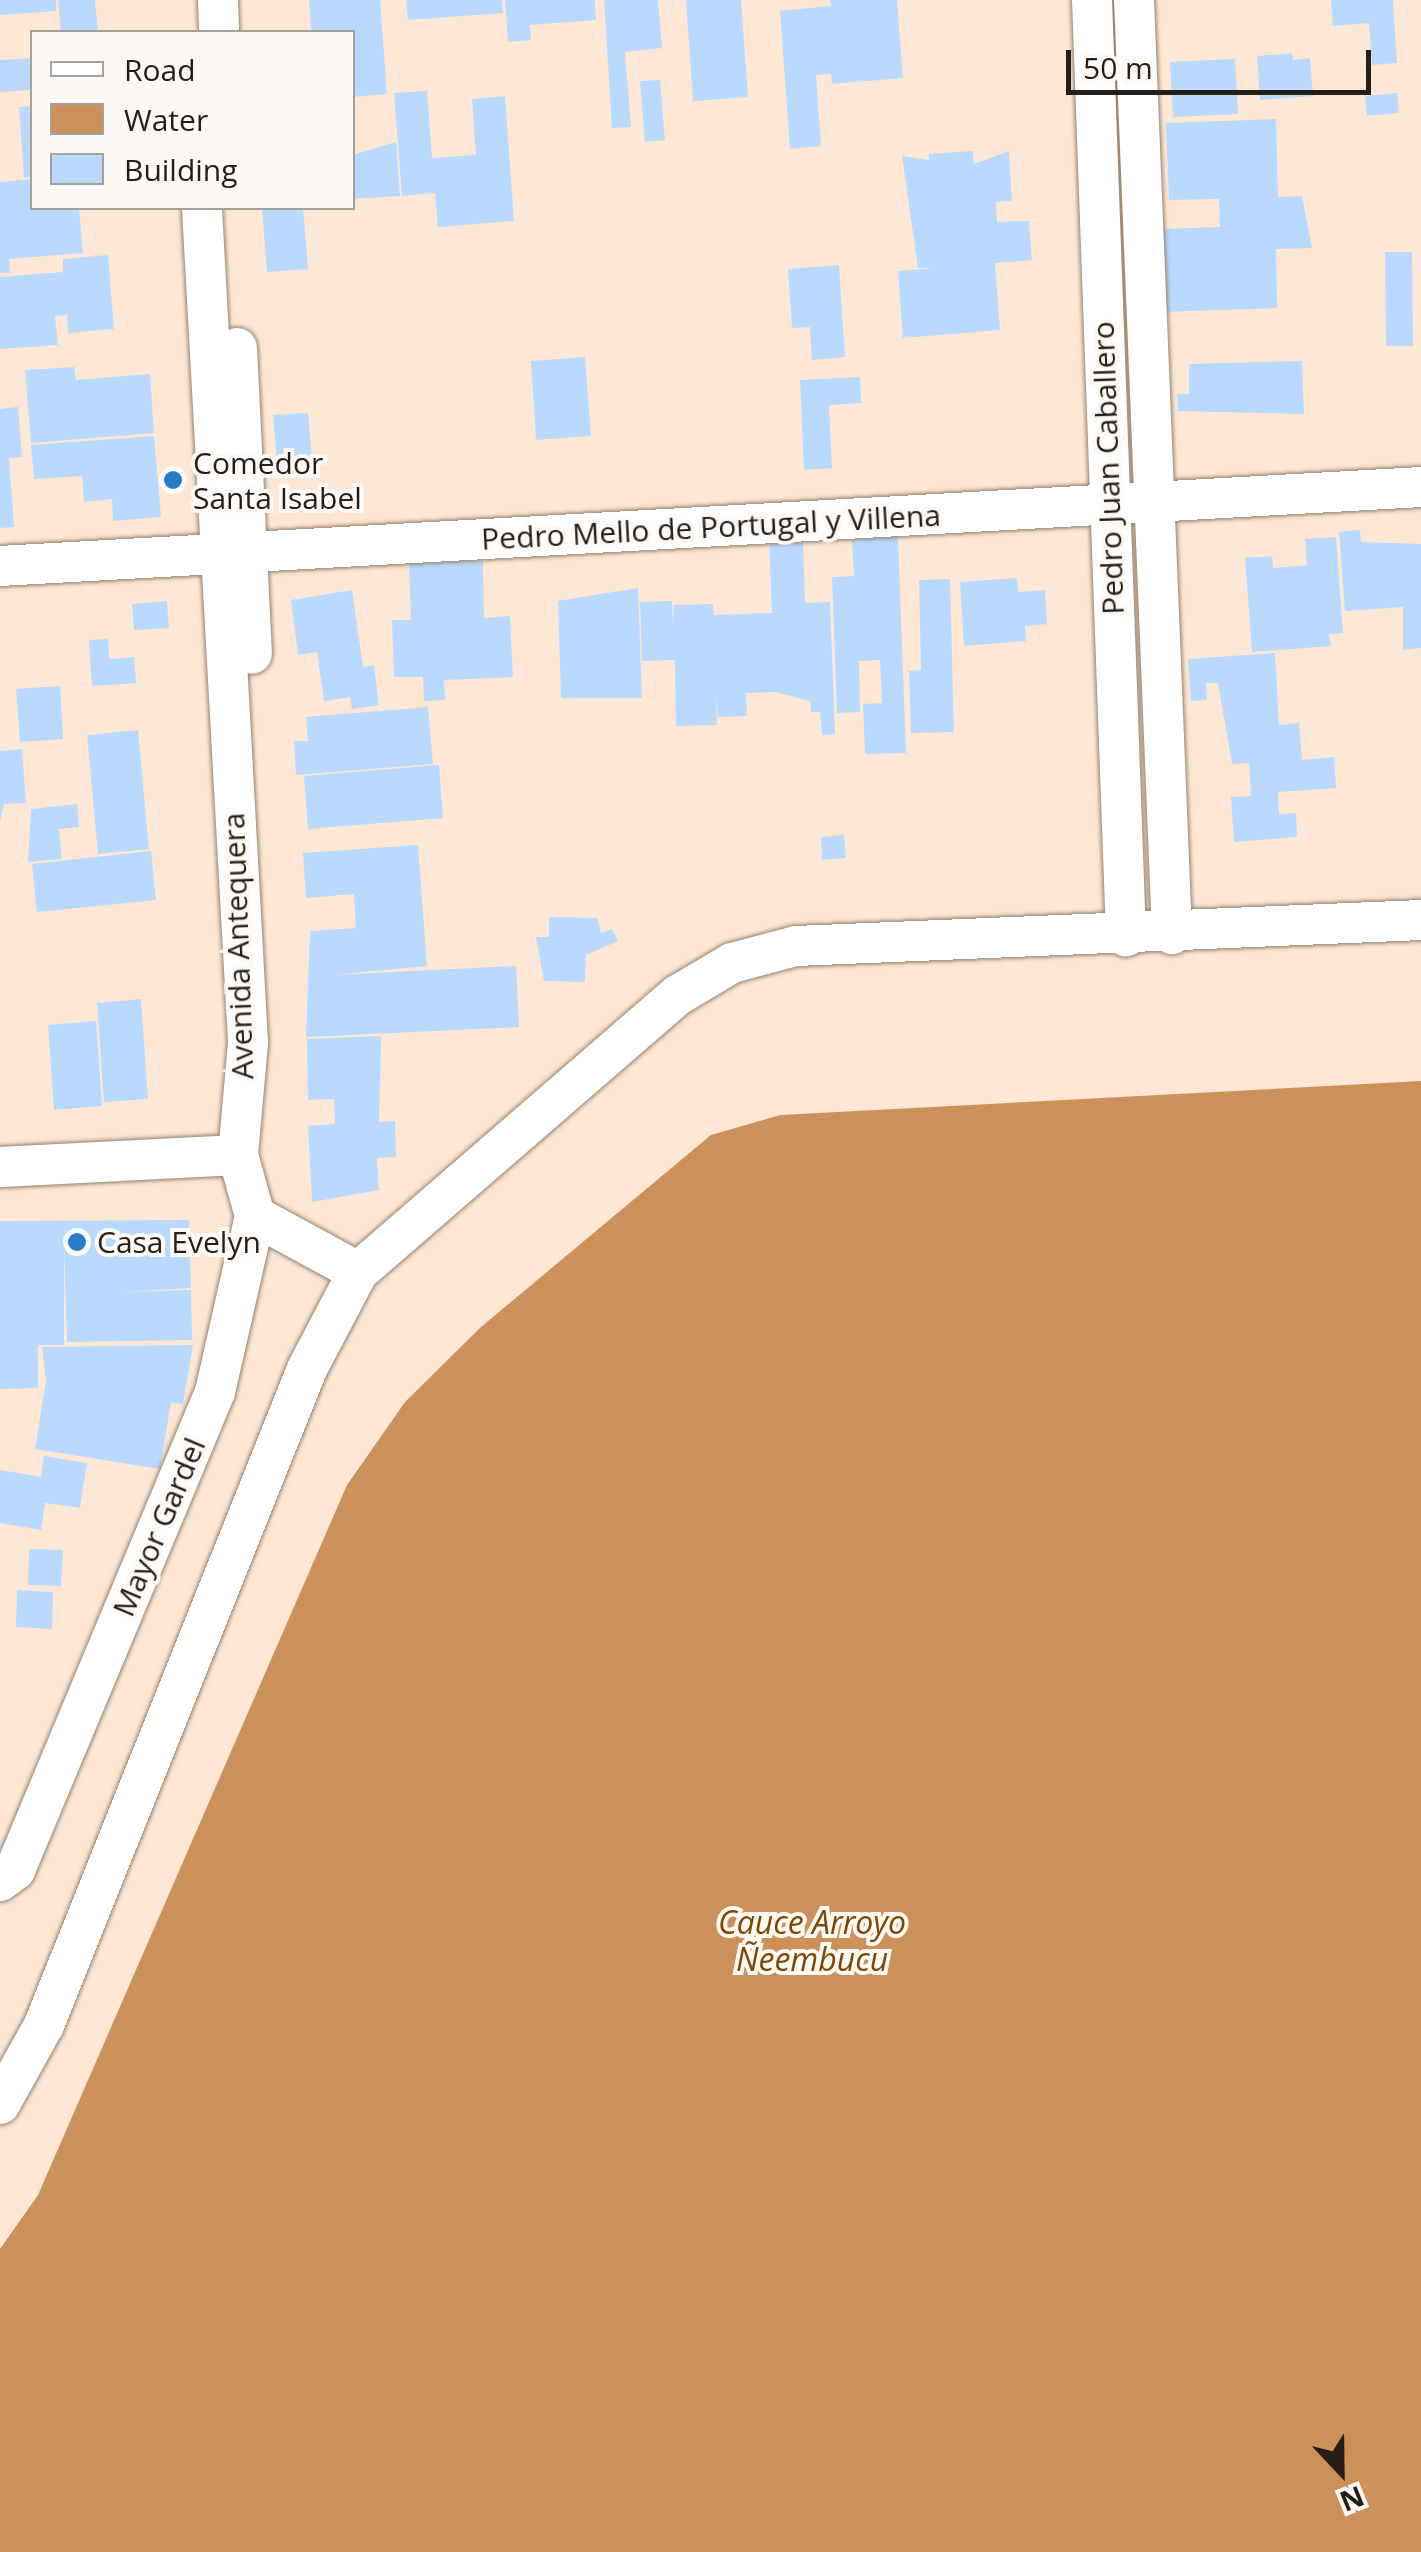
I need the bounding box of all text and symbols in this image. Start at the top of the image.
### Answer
legend [30,30,355,210]
scale bar [1071,30,1376,92]
text: 50 m [1083,47,1153,88]
text: Road [124,49,196,90]
text: Water [124,99,208,140]
text: Building [124,149,238,190]
street label: Pedro Juan Caballero [1085,321,1131,615]
place label: Comedor Santa Isabel [193,445,362,516]
marker: Comedor Santa Isabel [162,469,184,491]
street label: Pedro Mello de Portugal y Villena [480,497,942,557]
street label: Avenida Antequera [215,812,261,1080]
place label: Casa Evelyn [97,1224,261,1260]
marker: Casa Evelyn [66,1231,88,1253]
street label: Mayor Gardel [105,1432,213,1622]
water label: Cauce Arroyo Ñeembucu [718,1904,906,1979]
north arrow [1291,2422,1391,2522]
text: N [1335,2478,1370,2522]

